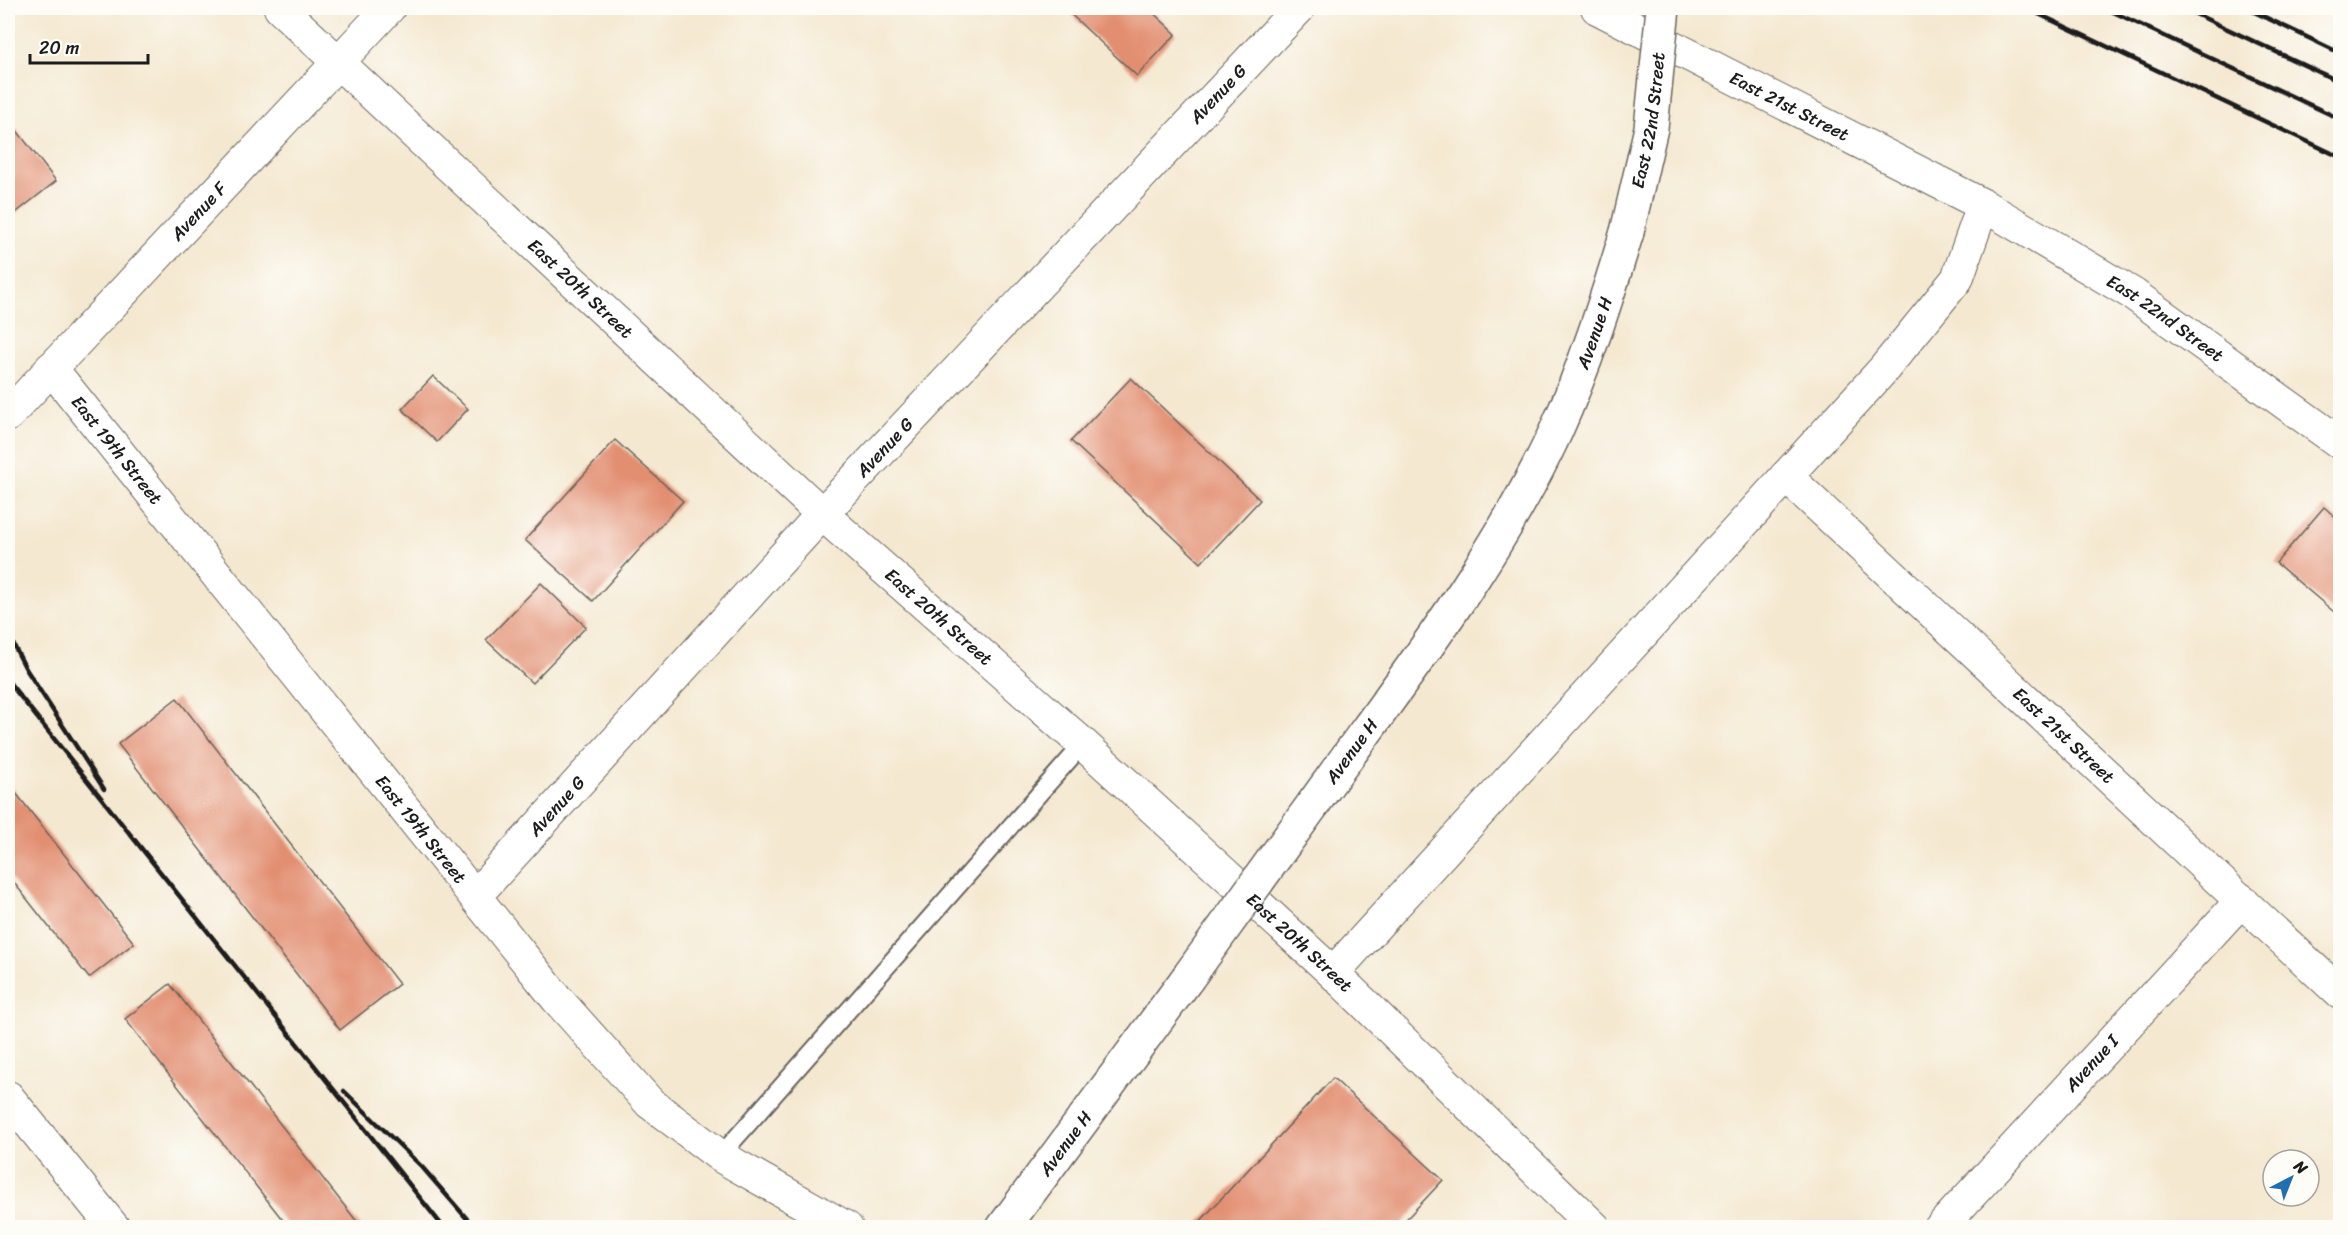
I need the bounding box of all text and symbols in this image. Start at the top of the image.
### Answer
scale bar [30,27,148,65]
text: 20 m [39,32,79,64]
street label: East 22nd Street [1622,51,1675,192]
street label: Avenue G [1181,56,1255,132]
street label: East 21st Street [1724,62,1855,150]
street label: Avenue F [162,173,236,249]
street label: East 20th Street [520,230,641,347]
street label: East 22nd Street [2100,266,2231,371]
street label: Avenue H [1567,292,1622,375]
street label: East 19th Street [63,388,171,512]
street label: Avenue G [847,409,922,486]
street label: East 20th Street [877,560,1000,674]
street label: East 21st Street [2005,679,2123,792]
street label: Avenue H [1316,711,1387,792]
street label: East 19th Street [367,767,475,891]
street label: Avenue G [519,768,594,845]
street label: East 20th Street [1239,885,1360,1000]
street label: Avenue I [2056,1026,2128,1100]
street label: Avenue H [1030,1104,1101,1184]
north arrow [2261,1148,2321,1208]
text: N [2286,1152,2315,1182]

